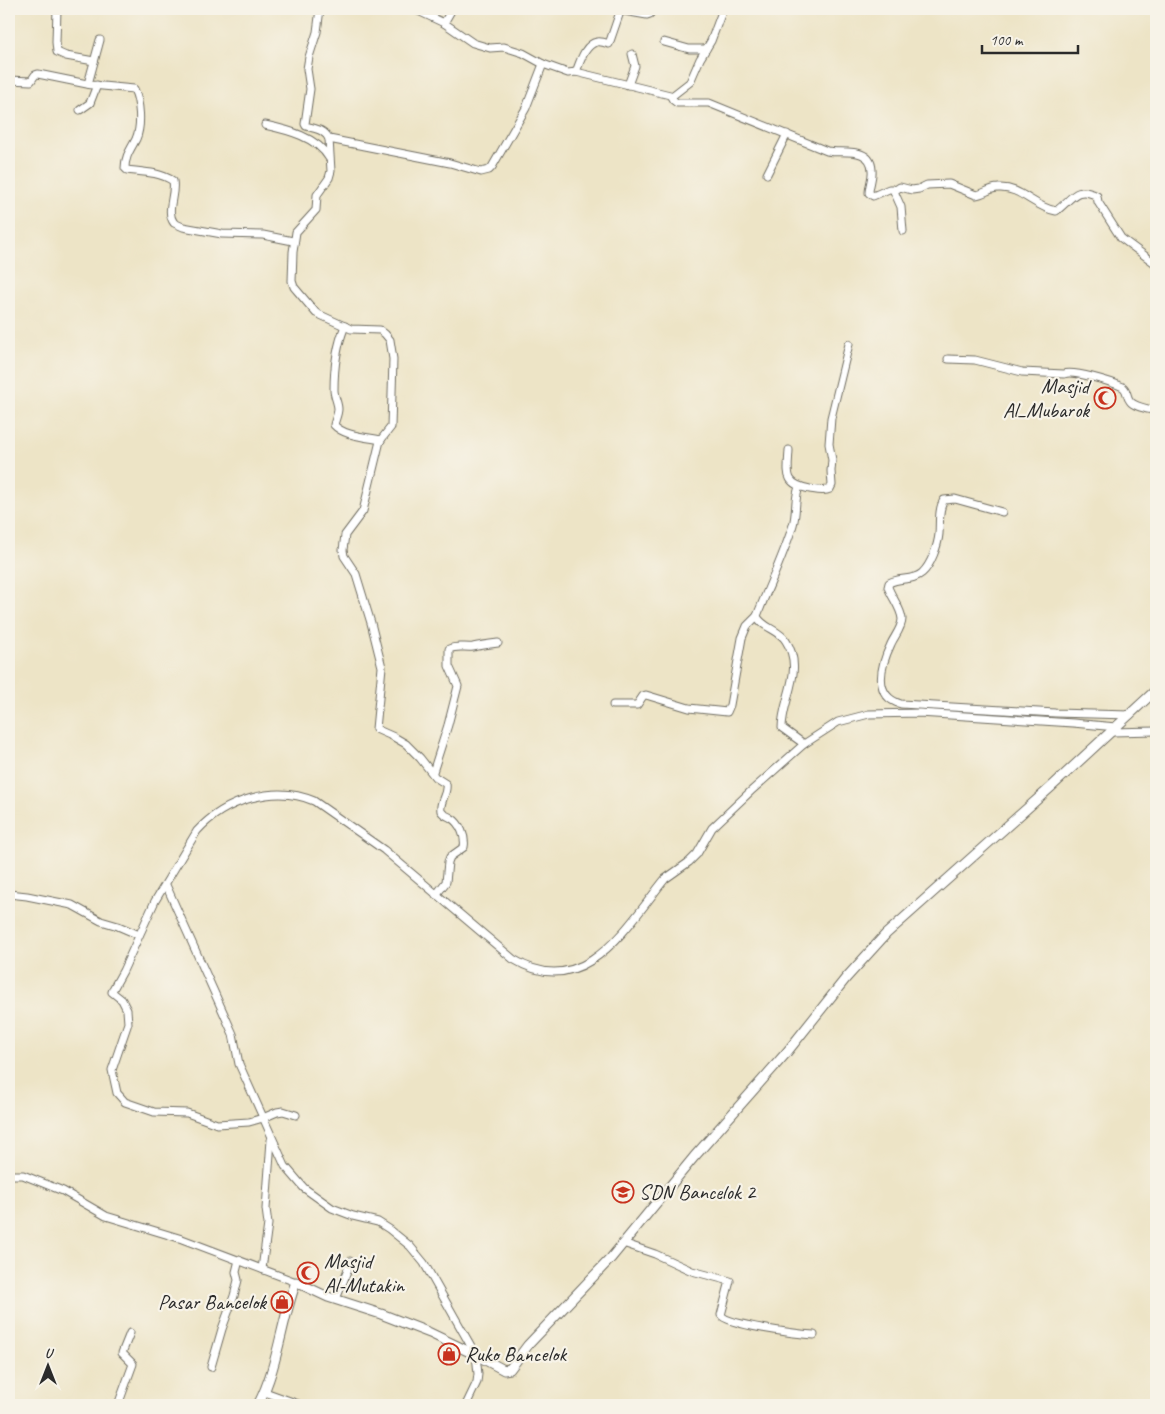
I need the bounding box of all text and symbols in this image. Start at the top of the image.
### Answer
scale bar [982,22,1079,54]
text: 100 m [990,31,1024,50]
place label: Masjid Al_Mubarok [1003,373,1092,423]
mosque icon: Masjid Al_Mubarok [1093,386,1117,410]
place label: SDN Bancelok 2 [639,1179,757,1205]
school or university icon: SDN Bancelok 2 [611,1180,635,1204]
place label: Masjid Al-Mutakin [324,1248,406,1298]
mosque icon: Masjid Al-Mutakin [296,1261,320,1285]
place label: Pasar Bancelok [158,1289,267,1315]
shop icon: Pasar Bancelok [270,1290,294,1314]
place label: Ruko Bancelok [465,1341,567,1367]
north arrow [22,1342,72,1392]
shop icon: Ruko Bancelok [437,1342,461,1366]
text: U [45,1345,55,1362]

